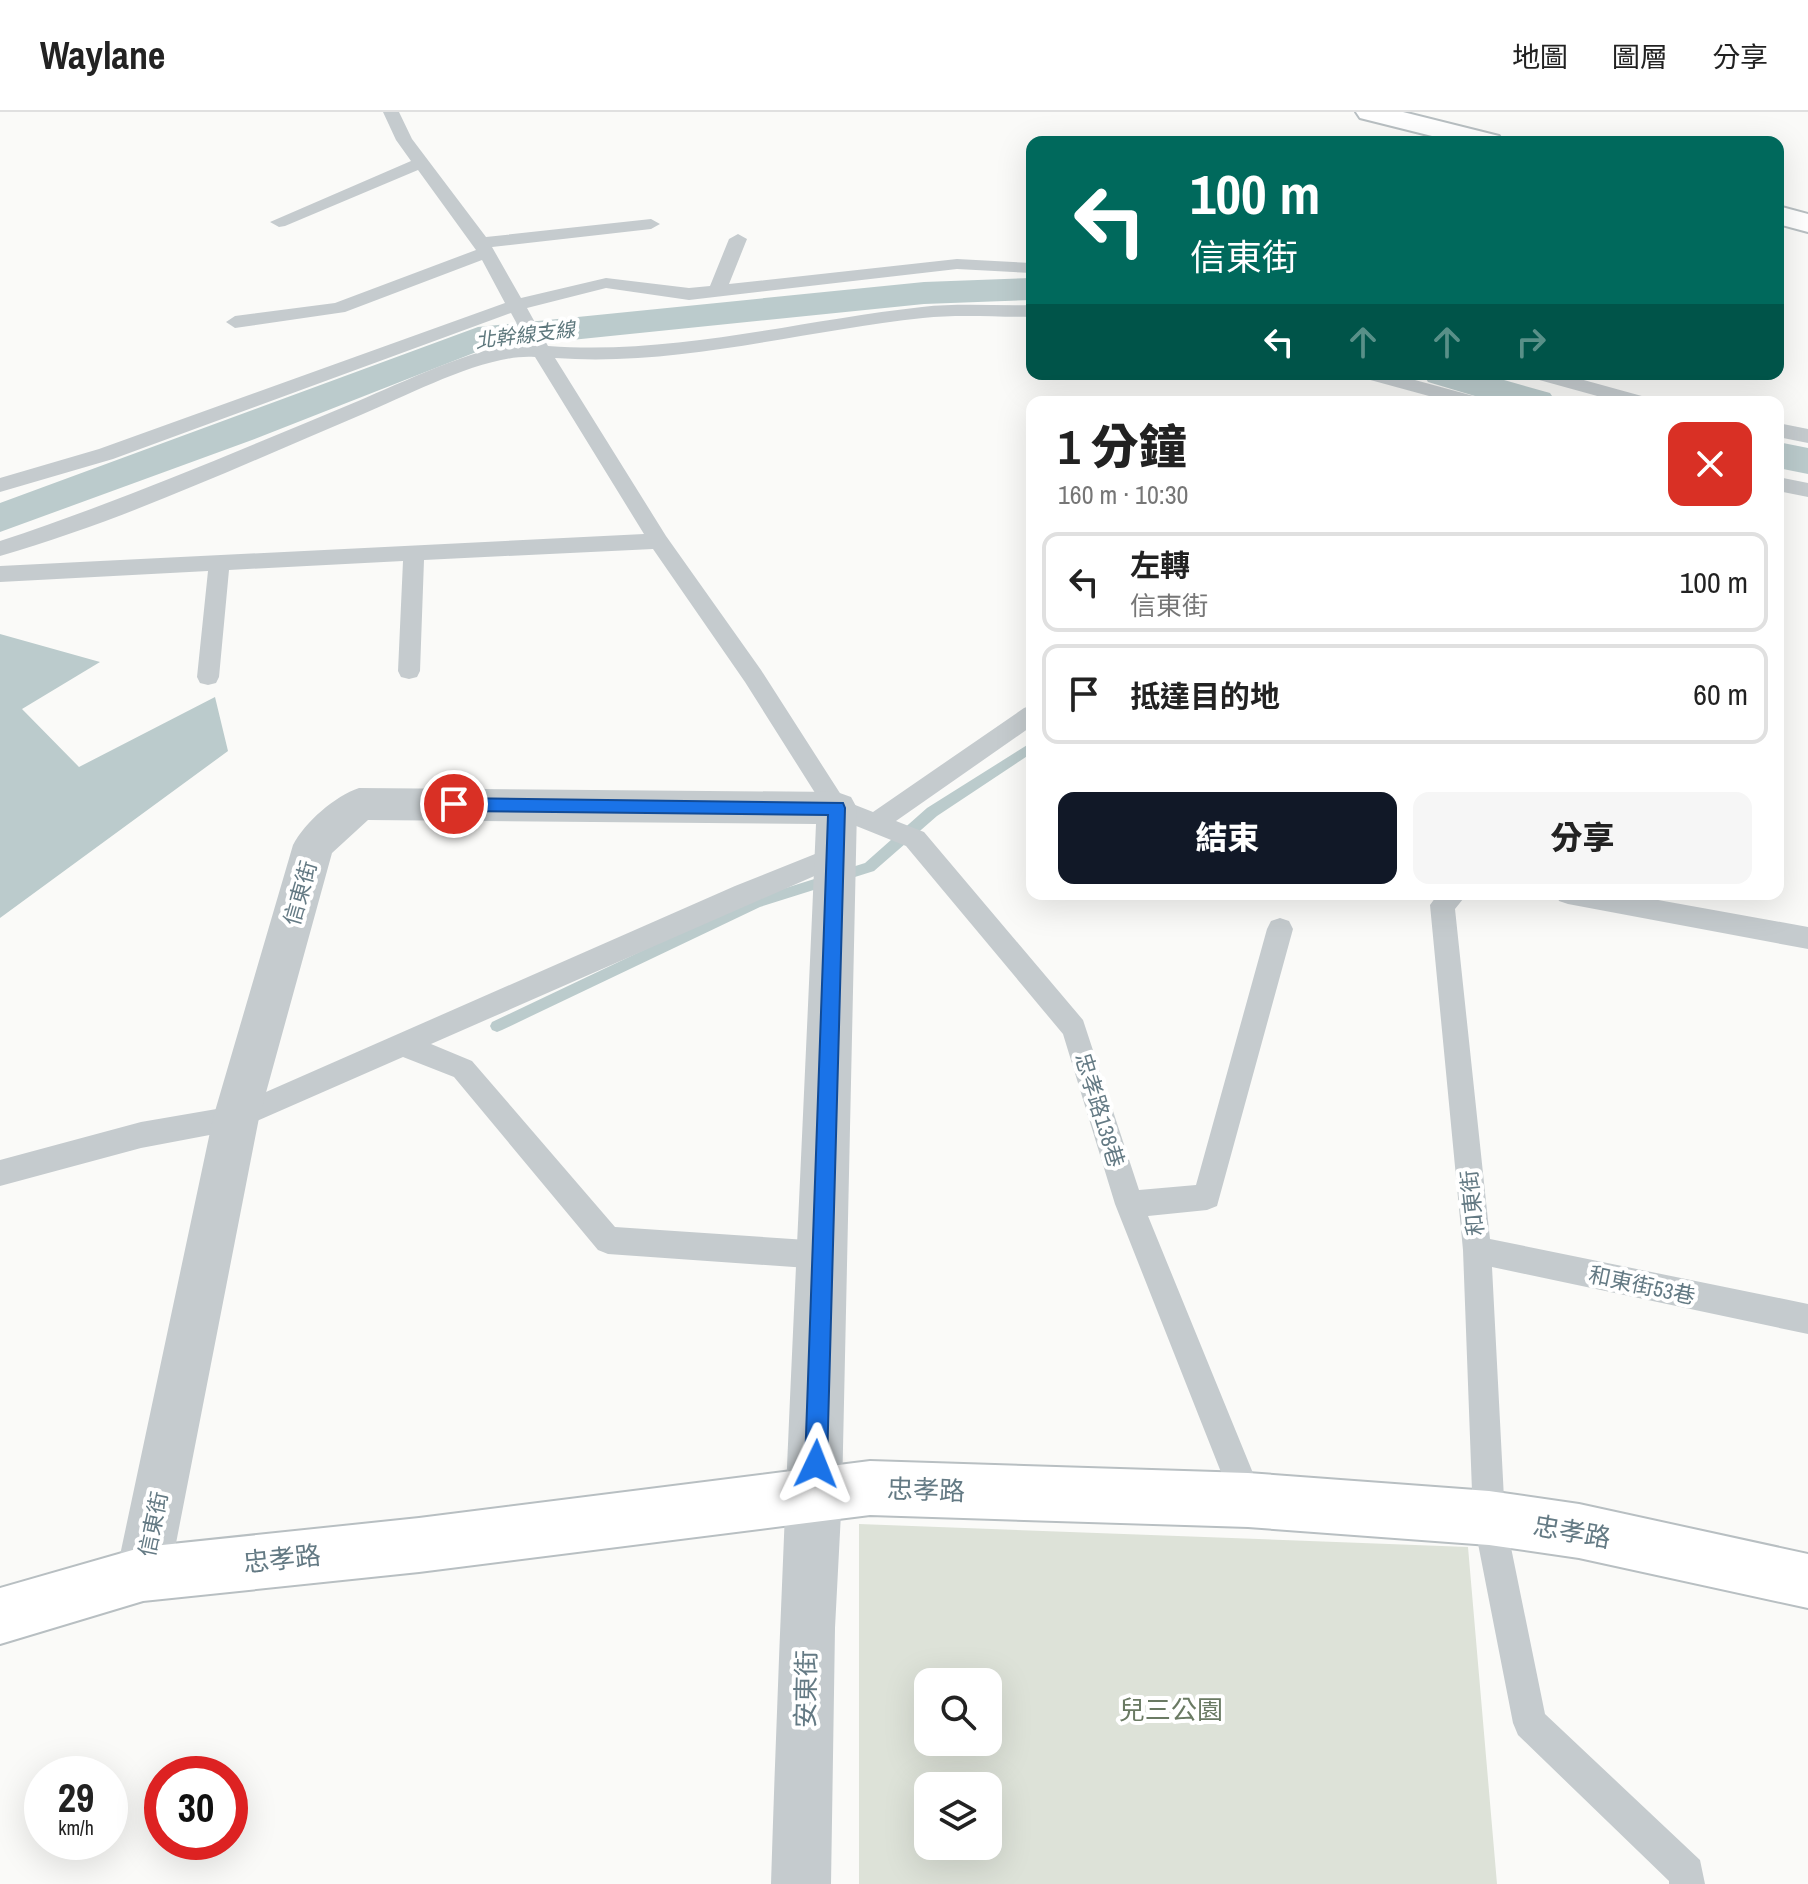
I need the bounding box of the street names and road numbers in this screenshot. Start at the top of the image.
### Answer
street label: 信東街 [276,857,324,929]
street label: 忠孝路138巷 [1068,1049,1132,1171]
street label: 和東街 [1454,1169,1490,1237]
street label: 和東街53巷 [1586,1259,1698,1311]
street label: 忠孝路 [886,1471,966,1508]
street label: 信東街 [131,1489,175,1559]
street label: 忠孝路 [1531,1507,1614,1556]
street label: 忠孝路 [241,1537,323,1580]
street label: 安東街 [787,1650,824,1728]

